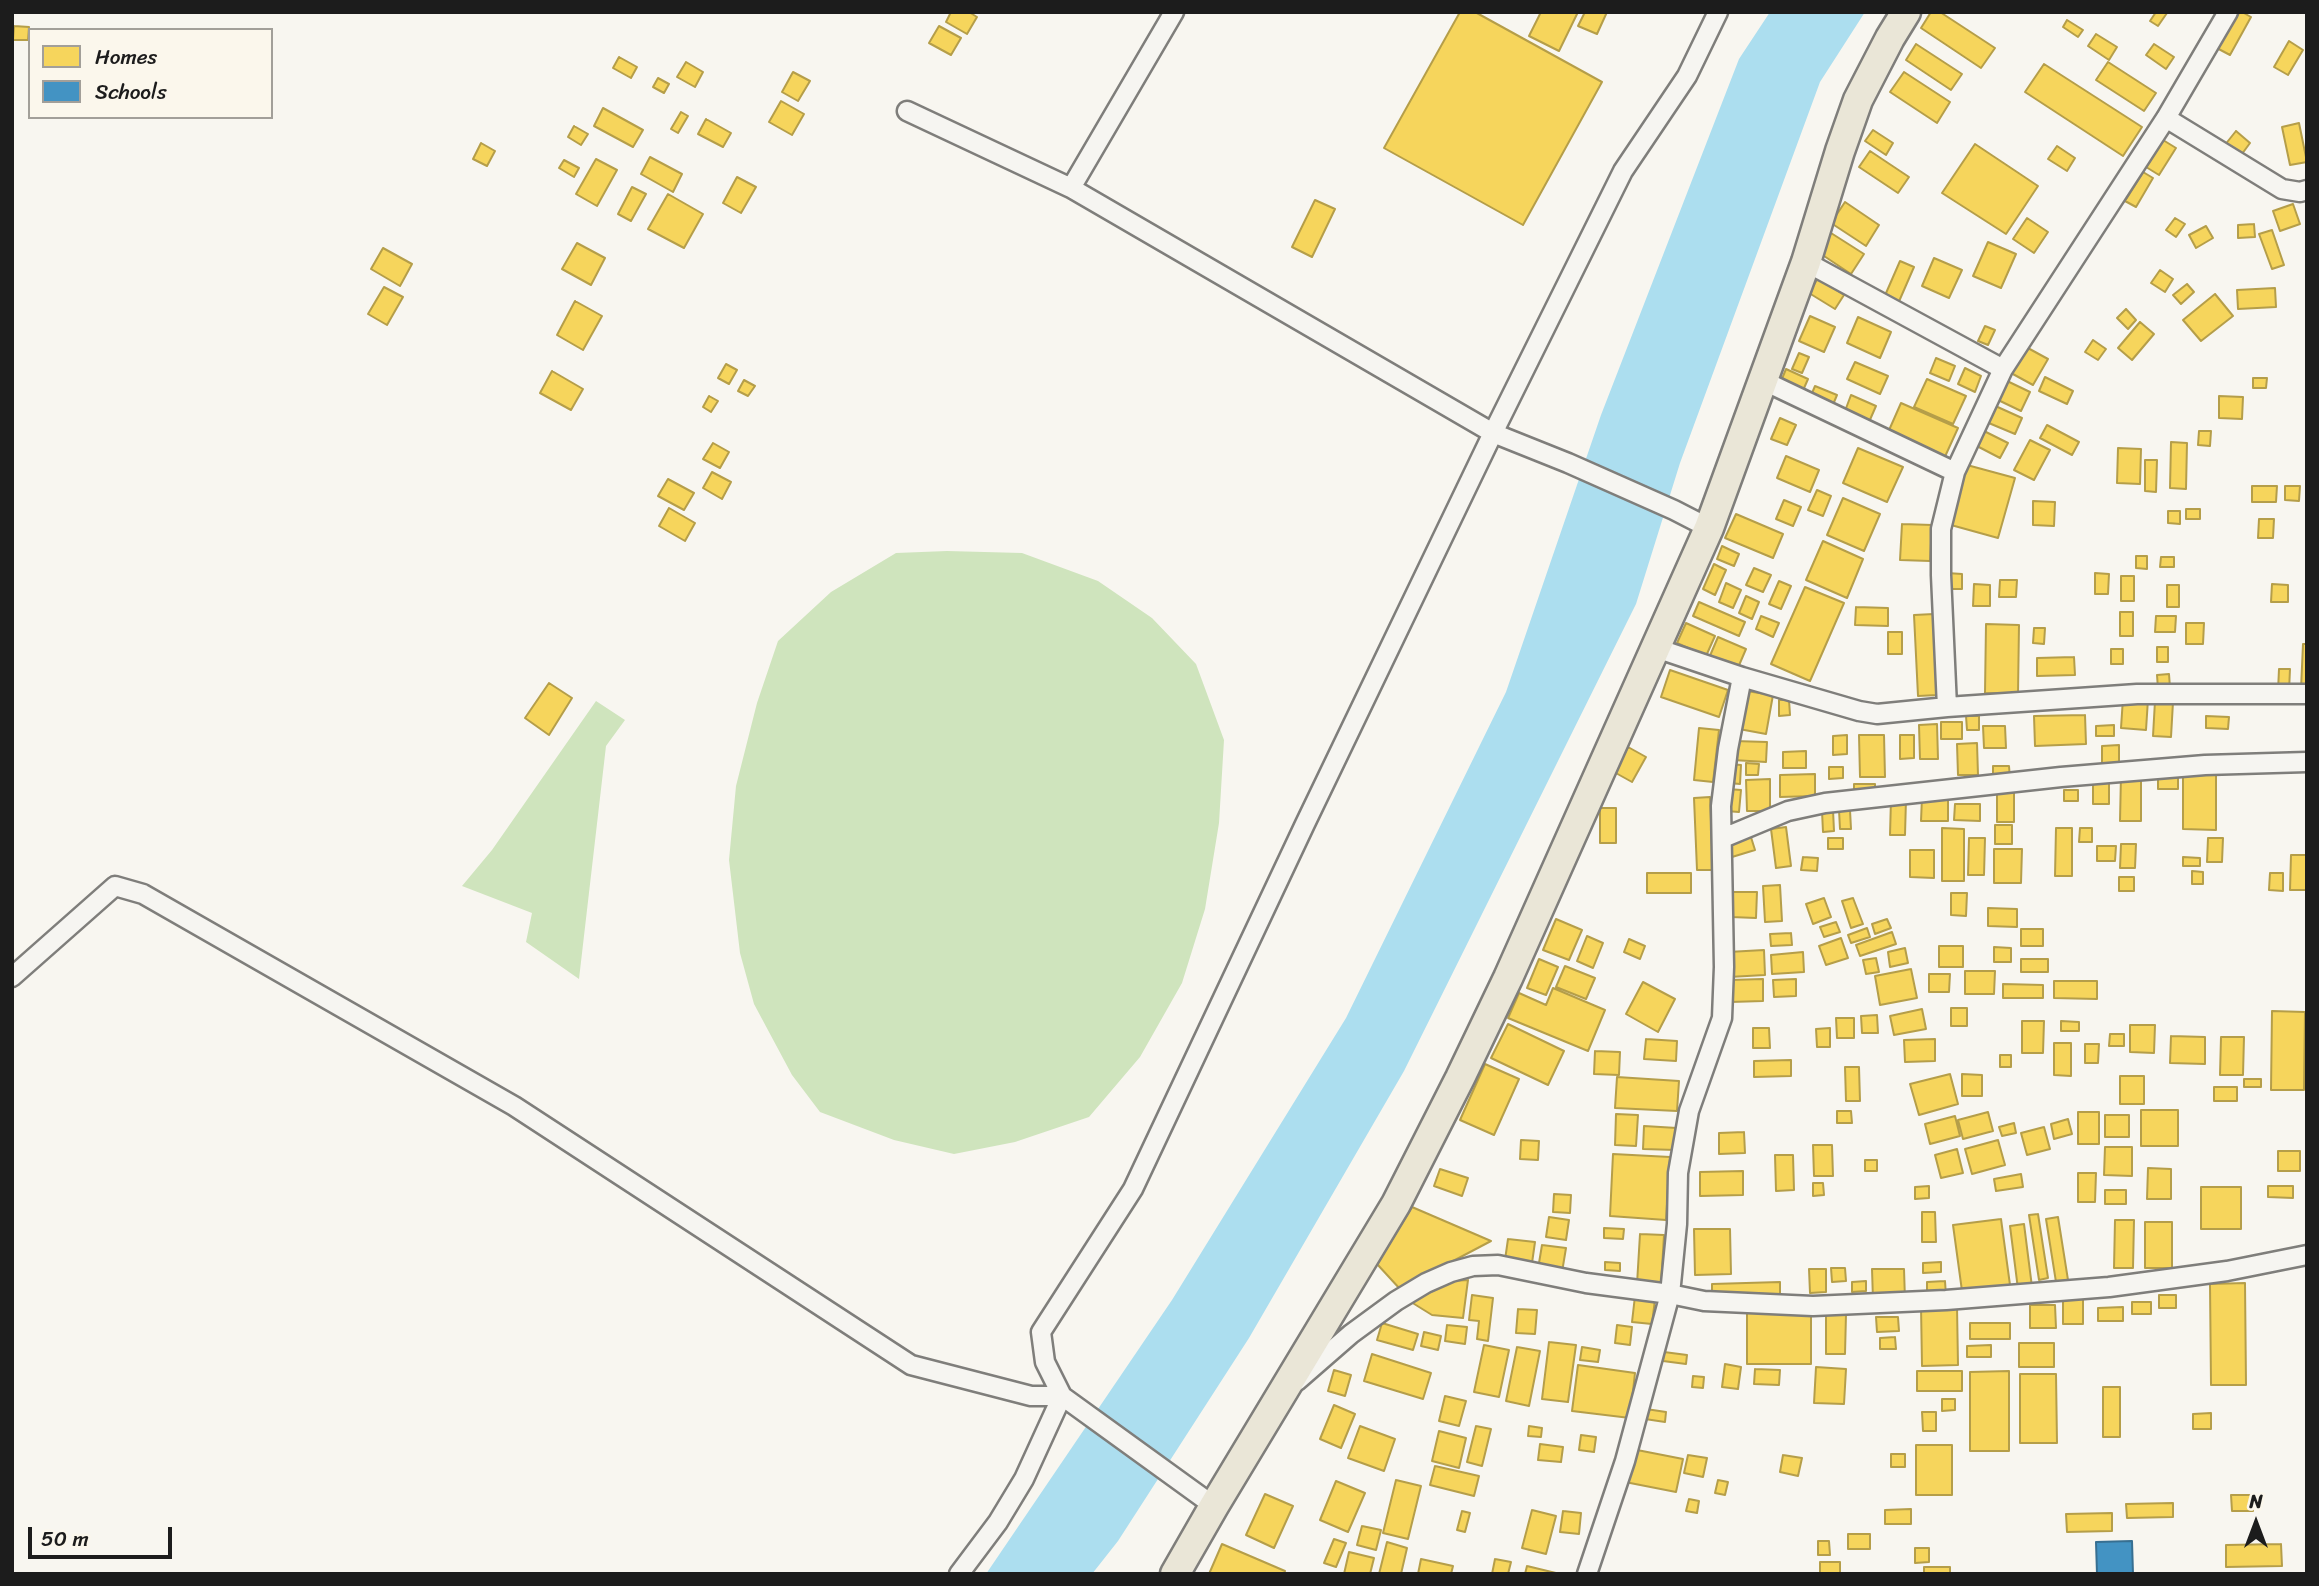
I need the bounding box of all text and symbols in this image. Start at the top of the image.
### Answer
legend [28,28,273,119]
text: Homes [95,38,157,76]
text: Schools [95,73,167,111]
text: N [2249,1485,2263,1518]
north arrow [2221,1488,2291,1558]
scale bar [32,1512,175,1556]
text: 50 m [41,1520,89,1558]

